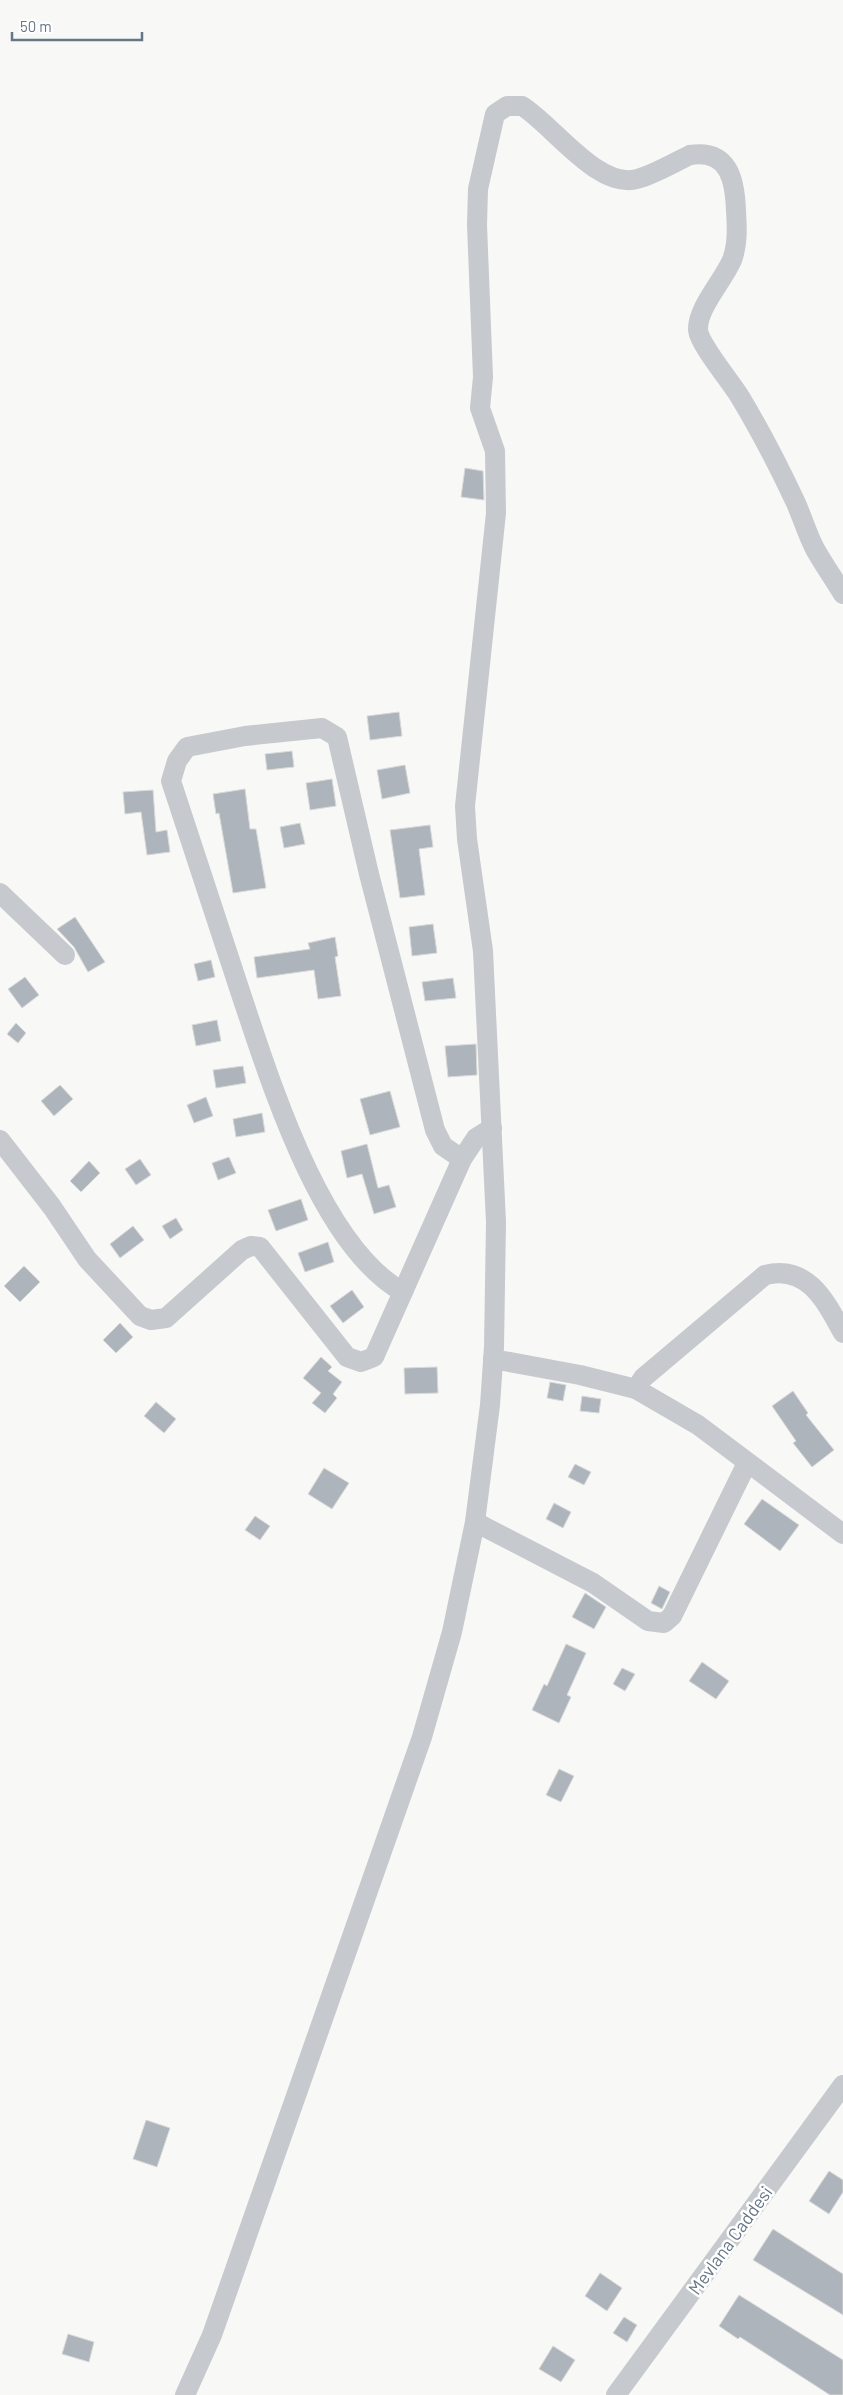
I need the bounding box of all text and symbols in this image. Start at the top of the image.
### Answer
scale bar [12,10,142,42]
text: 50 m [20,17,52,35]
street label: Mevlana Caddesi [683,2181,777,2299]

